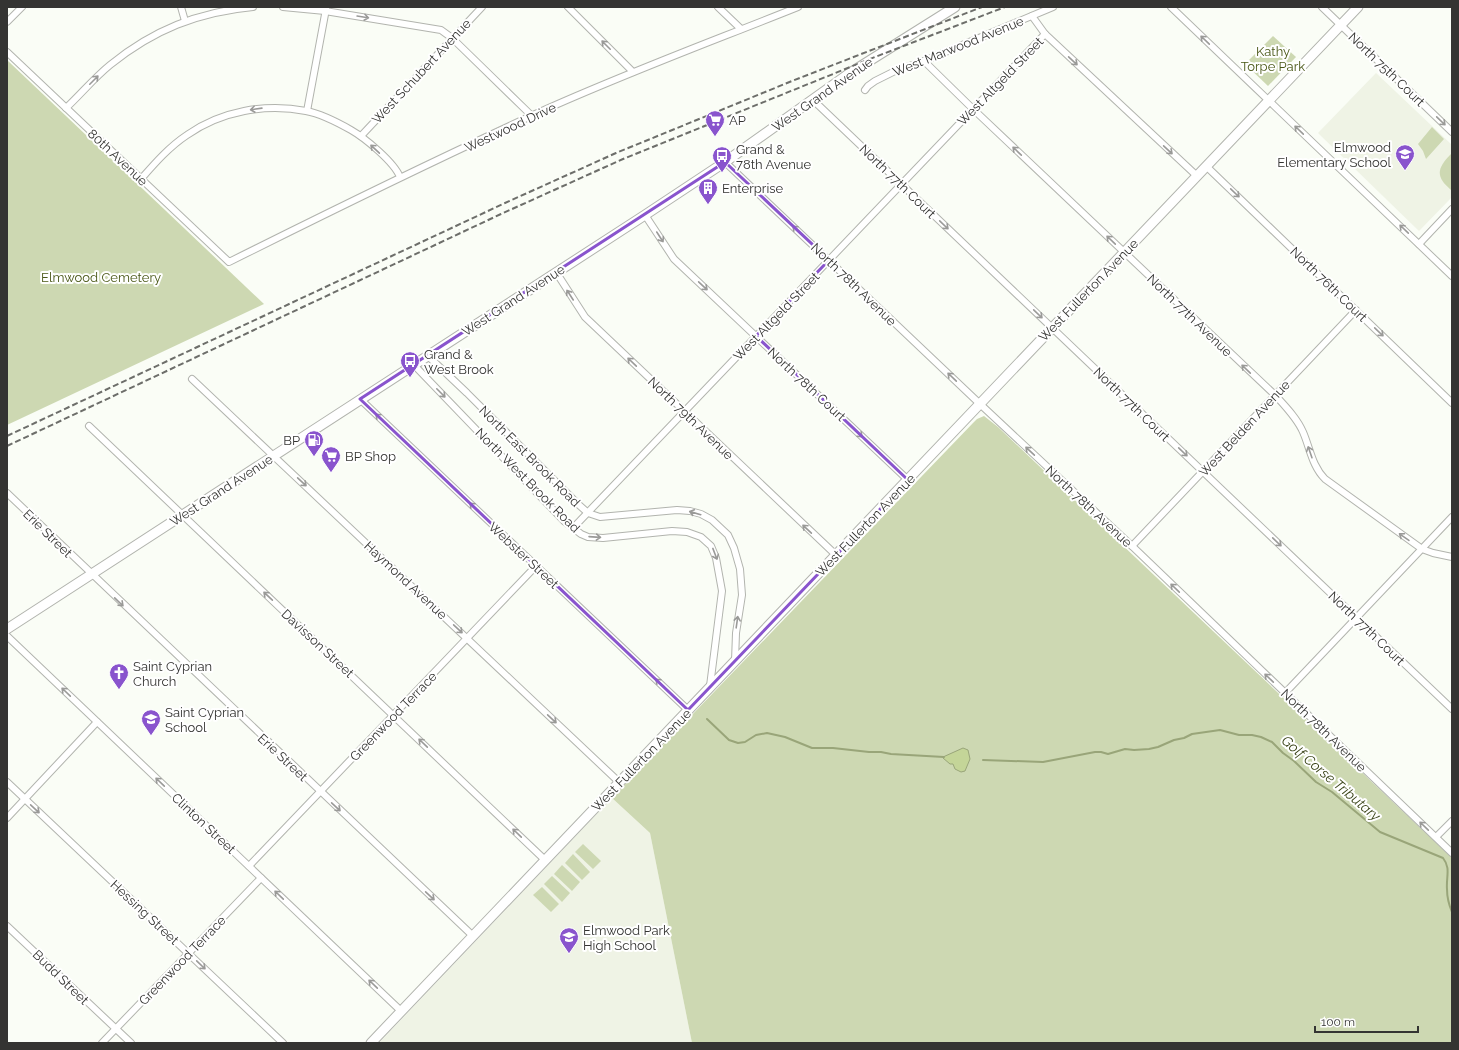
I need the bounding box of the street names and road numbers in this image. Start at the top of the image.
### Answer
street label: West Marwood Avenue [891,13,1026,80]
street label: West Schubert Avenue [369,16,474,127]
street label: North 75th Court [1346,29,1428,110]
street label: West Altgeld Street [954,34,1047,129]
street label: West Grand Avenue [769,54,876,135]
street label: Westwood Drive [462,100,559,155]
street label: 80th Avenue [85,126,151,189]
street label: North 77th Court [856,141,939,222]
street label: West Fullerton Avenue [1036,236,1141,345]
street label: North 78th Avenue [808,240,900,329]
street label: North 76th Court [1287,244,1371,325]
street label: West Grand Avenue [459,261,568,339]
street label: West Altgeld Street [730,269,823,364]
street label: North 77th Avenue [1144,271,1235,360]
street label: North 78th Court [765,345,849,425]
street label: North 77th Court [1090,364,1173,445]
street label: North 79th Avenue [645,374,737,463]
street label: West Belden Avenue [1196,377,1293,480]
street label: North East Brook Road [476,403,583,510]
street label: North West Brook Road [472,425,583,536]
street label: West Grand Avenue [167,451,276,529]
street label: North 78th Avenue [1042,462,1135,550]
street label: West Fullerton Avenue [813,471,918,580]
street label: Erie Street [20,506,76,561]
street label: Webster Street [486,519,562,592]
street label: Haymond Avenue [361,538,450,623]
street label: North 77th Court [1325,588,1408,669]
street label: Davisson Street [278,606,357,681]
street label: Greenwood Terrace [347,668,440,764]
street label: North 78th Avenue [1278,686,1370,775]
street label: West Fullerton Avenue [589,706,694,815]
street label: Erie Street [255,731,311,785]
street label: Clinton Street [169,790,239,857]
street label: Hessing Street [108,877,182,948]
street label: Greenwood Terrace [136,912,229,1008]
street label: Budd Street [30,947,92,1008]

